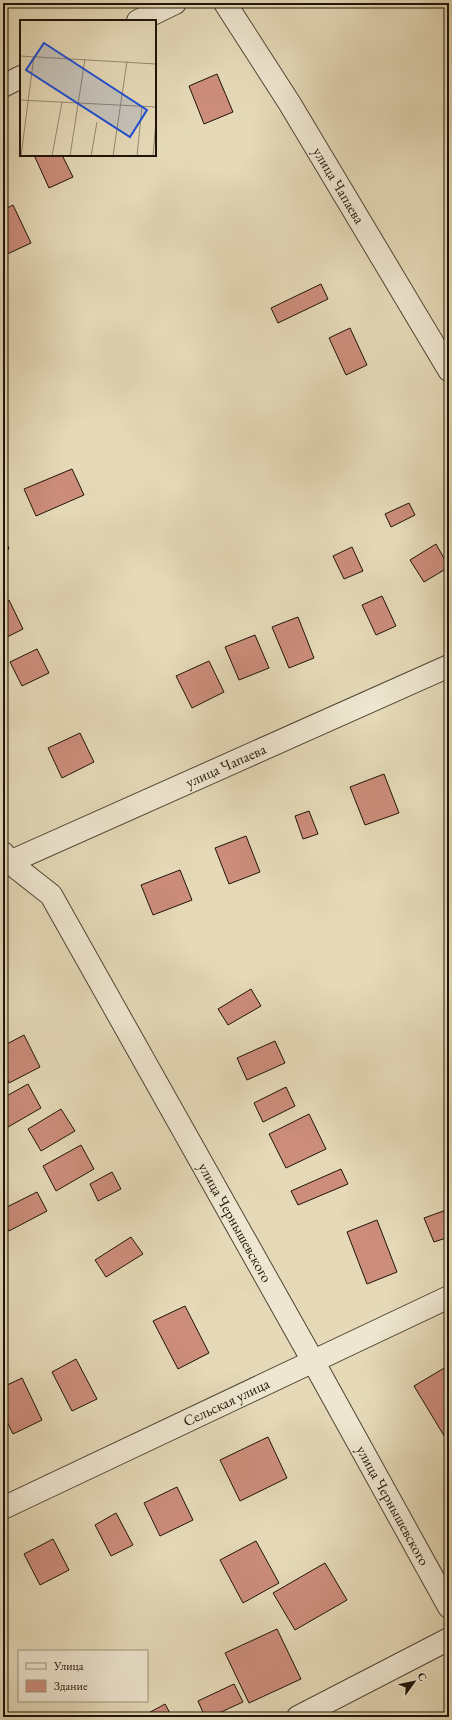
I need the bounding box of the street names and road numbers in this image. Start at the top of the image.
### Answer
street label: улица Чапаева [309,143,369,227]
street label: улица Чапаева [182,739,269,791]
street label: улица Чернышевского [194,1159,277,1286]
street label: Сельская улица [180,1373,272,1430]
street label: улица Чернышевского [353,1442,434,1569]

